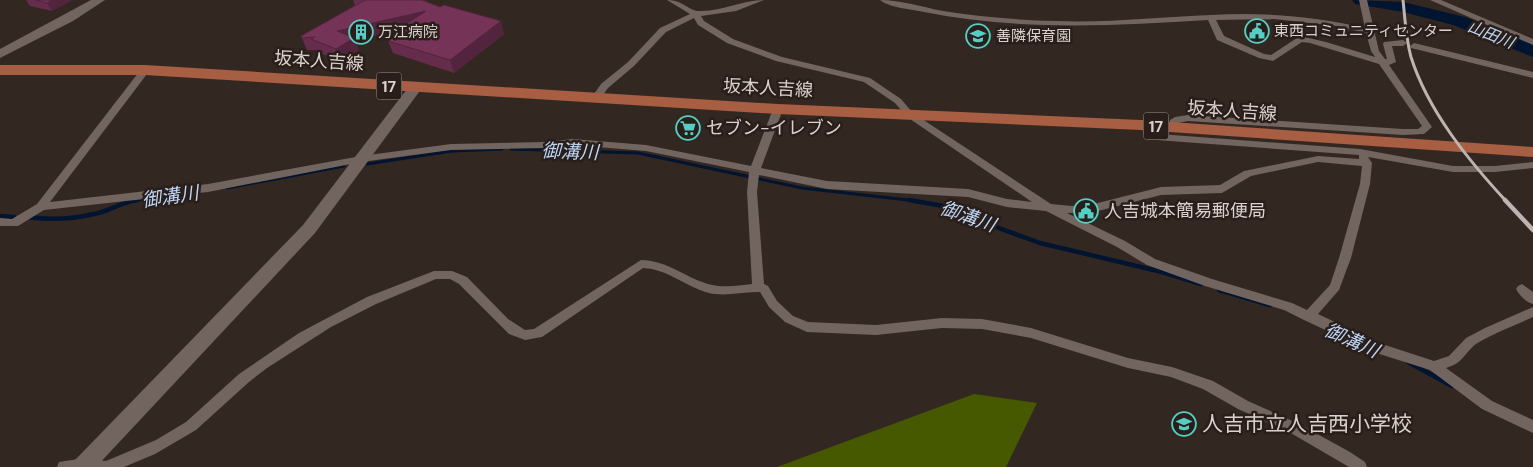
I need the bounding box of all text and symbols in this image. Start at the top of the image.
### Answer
water label: 山田川 [1465,16,1519,54]
public building icon: 東西コミュニティセンター [1244,18,1270,44]
building icon: 万江病院 [348,19,374,45]
place label: 東西コミュニティセンター [1274,21,1453,41]
place label: 万江病院 [378,22,438,42]
school or university icon: 善隣保育園 [965,23,991,49]
place label: 善隣保育園 [996,26,1071,46]
street label: 坂本人吉線 [273,46,365,76]
road number: 17 [376,72,402,100]
street label: 坂本人吉線 [722,74,814,102]
street label: 坂本人吉線 [1186,96,1278,126]
road number: 17 [1144,112,1168,140]
supermarket icon: セブン-イレブン [675,115,701,141]
place label: セブン-イレブン [706,116,842,140]
water label: 御溝川 [541,138,601,165]
water label: 御溝川 [140,180,202,213]
water label: 御溝川 [937,195,1001,238]
public building icon: 人吉城本簡易郵便局 [1073,198,1099,224]
place label: 人吉城本簡易郵便局 [1104,199,1266,223]
water label: 御溝川 [1321,317,1385,364]
place label: 人吉市立人吉西小学校 [1202,410,1412,438]
school or university icon: 人吉市立人吉西小学校 [1171,411,1197,437]

